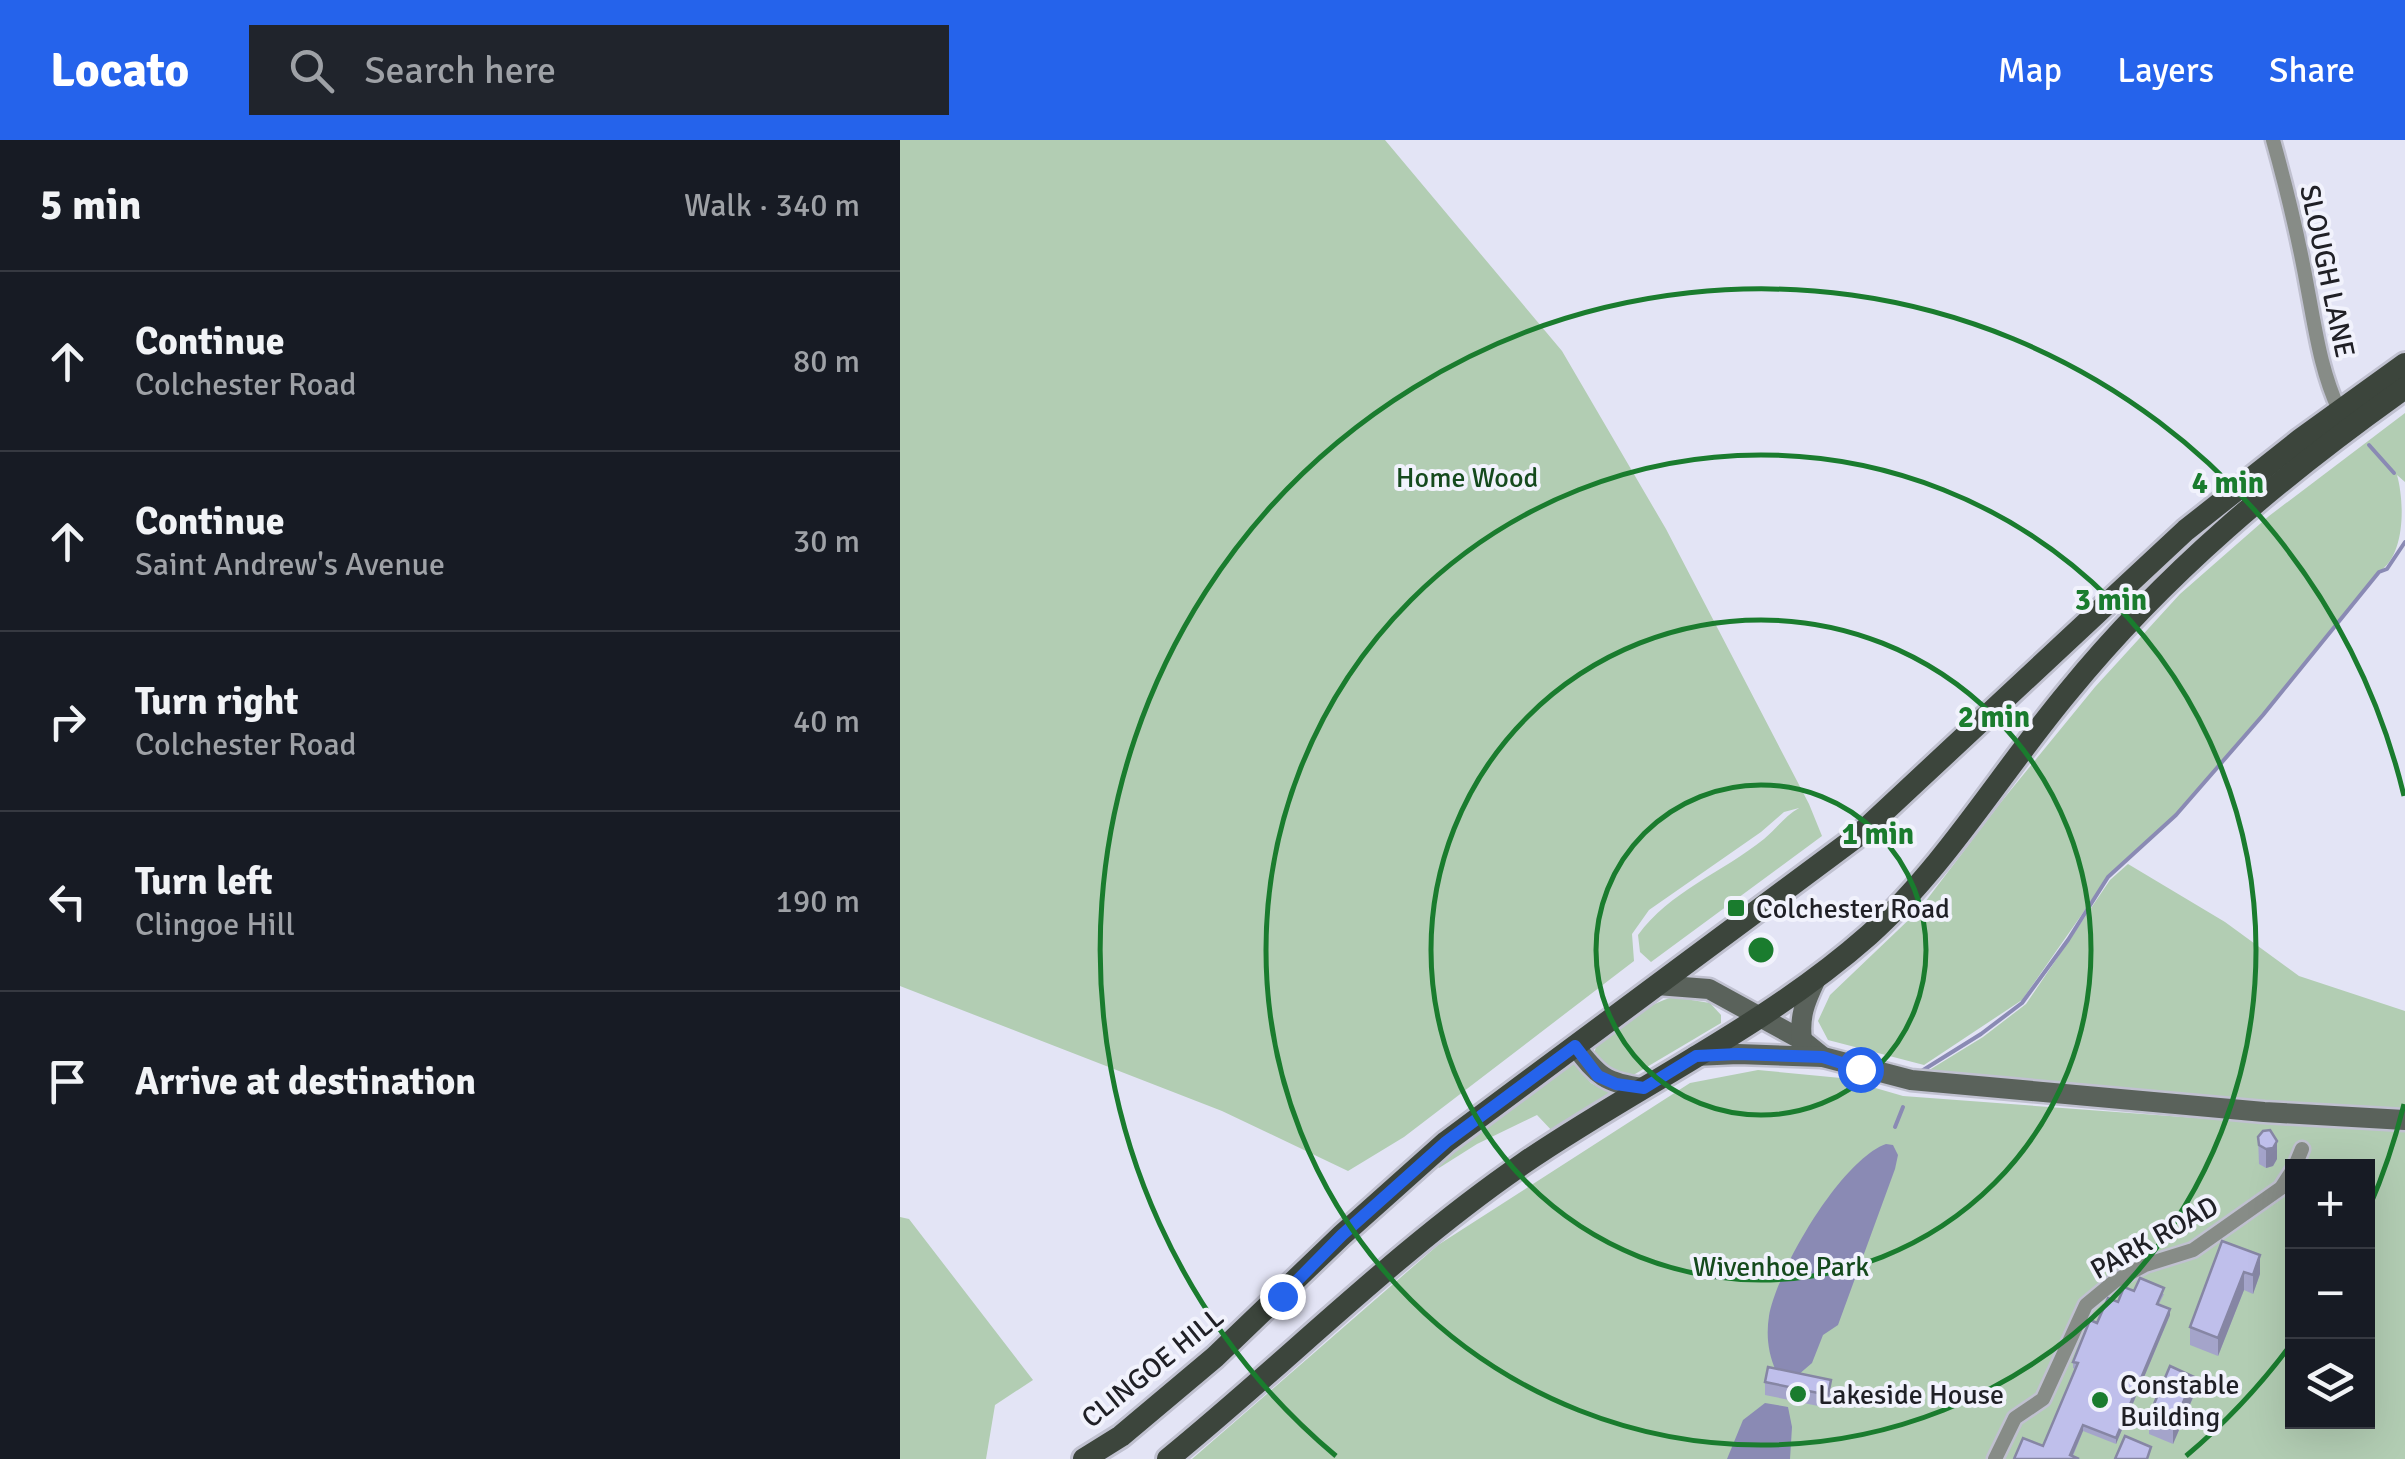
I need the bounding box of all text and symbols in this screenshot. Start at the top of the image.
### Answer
search box [249,25,949,115]
text: Locato [50,41,189,100]
icon: search [284,43,339,98]
text: Search here [364,47,556,94]
text: Map [1998,49,2062,92]
text: Layers [2117,49,2214,92]
text: Share [2269,49,2355,92]
text: 5 min [40,180,141,231]
street label: SLOUGH LANE [2292,182,2362,361]
text: Walk · 340 m [684,186,860,225]
text: Continue [135,318,285,365]
icon: ahead [40,334,95,389]
text: 80 m [793,342,860,381]
text: Colchester Road [135,365,357,404]
park label: Home Wood [1396,461,1538,495]
text: 4 min [2192,465,2264,502]
text: Continue [135,498,285,545]
icon: ahead [40,514,95,569]
text: 30 m [793,522,860,561]
text: Saint Andrew's Avenue [135,545,445,584]
text: 3 min [2075,582,2147,619]
text: Turn right [135,678,299,725]
icon: right [40,694,95,749]
text: 2 min [1958,699,2030,736]
text: 40 m [793,702,860,741]
text: Colchester Road [135,725,357,764]
text: 1 min [1842,816,1914,853]
text: Turn left [135,858,273,905]
icon: left [40,874,95,929]
text: 190 m [776,882,860,921]
place label: Colchester Road [1756,892,1950,926]
marker: Colchester Road [1725,897,1747,919]
text: Clingoe Hill [135,905,295,944]
centre of rings [1743,932,1779,968]
route start [1838,1047,1884,1093]
icon: arrive [40,1054,95,1109]
text: Arrive at destination [135,1058,476,1105]
map controls [2285,1159,2375,1429]
button: + [2285,1159,2375,1249]
street label: PARK ROAD [2085,1189,2224,1287]
button: − [2285,1249,2375,1339]
park label: Wivenhoe Park [1693,1250,1869,1284]
route end [1260,1274,1306,1320]
street label: CLINGOE HILL [1075,1300,1230,1435]
button: layers [2285,1339,2375,1429]
place label: Constable Building [2120,1368,2240,1434]
place label: Lakeside House [1818,1378,2004,1412]
marker: Lakeside House [1787,1383,1809,1405]
marker: Constable Building [2089,1389,2111,1411]

